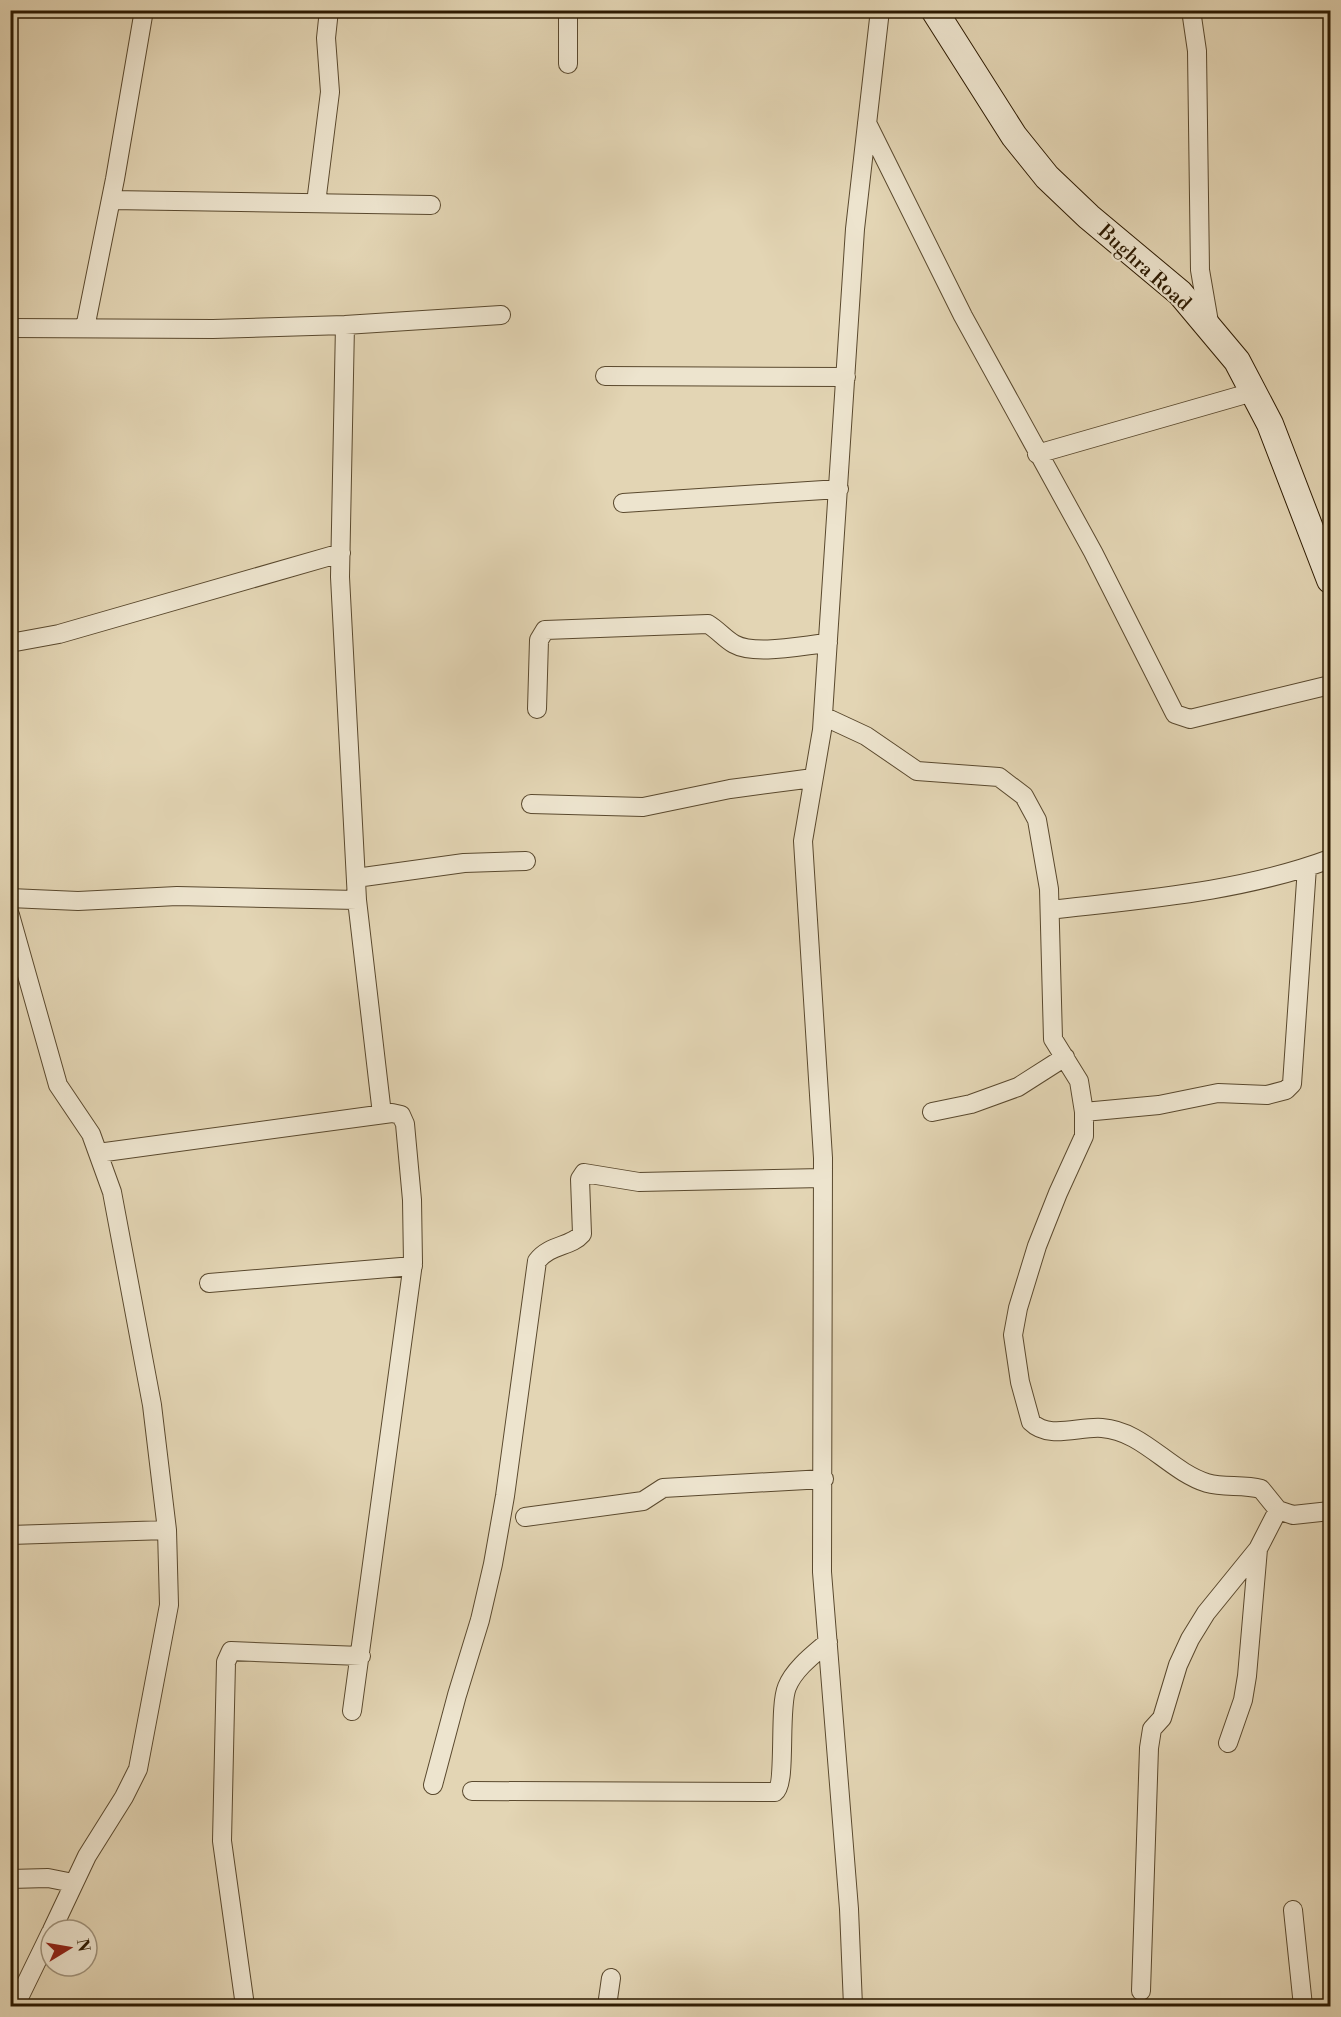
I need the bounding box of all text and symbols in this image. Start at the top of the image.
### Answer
street label: Bughra Road [1091,219,1196,317]
north arrow [39,1918,99,1978]
text: N [72,1937,94,1954]

